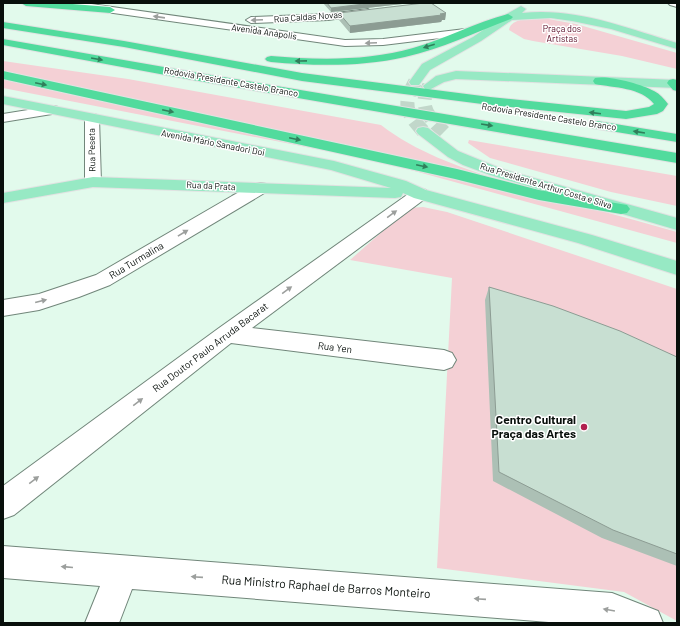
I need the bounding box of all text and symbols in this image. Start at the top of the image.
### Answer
street label: Rua Caldas Novas [273,9,342,24]
one-way arrow [153,14,165,20]
one-way arrow [250,17,263,23]
street label: Avenida Anápolis [231,21,298,42]
park label: Praça dos Artistas [543,23,581,44]
one-way arrow [364,40,377,46]
one-way arrow [423,43,435,49]
one-way arrow [90,56,103,62]
one-way arrow [294,58,307,64]
street label: Rodovia Presidente Castelo Branco [163,64,299,99]
one-way arrow [35,81,47,87]
street label: Rodovia Presidente Castelo Branco [481,100,617,133]
one-way arrow [162,109,174,115]
one-way arrow [589,110,601,116]
one-way arrow [481,122,493,128]
street label: Avenida Mário Sanadori Doi [160,127,266,158]
street label: Rua Peseta [86,128,97,172]
one-way arrow [632,129,645,135]
one-way arrow [289,136,301,142]
street label: Rua Presidente Arthur Costa e Silva [479,160,613,211]
one-way arrow [416,164,428,170]
street label: Rua da Prata [186,179,236,192]
one-way arrow [387,210,397,218]
one-way arrow [177,229,189,236]
street label: Rua Turmalina [107,239,165,281]
one-way arrow [281,286,292,294]
one-way arrow [36,298,48,304]
street label: Rua Doutor Paulo Arruda Bacarat [150,299,270,394]
street label: Rua Yen [317,339,353,355]
one-way arrow [132,397,143,406]
place label: Centro Cultural Praça das Artes [492,412,576,440]
marker: Centro Cultural Praça das Artes [579,422,589,432]
one-way arrow [29,476,39,484]
one-way arrow [61,564,73,571]
street label: Rua Ministro Raphael de Barros Monteiro [221,572,431,600]
one-way arrow [191,574,203,581]
one-way arrow [474,596,486,603]
one-way arrow [603,607,616,613]

